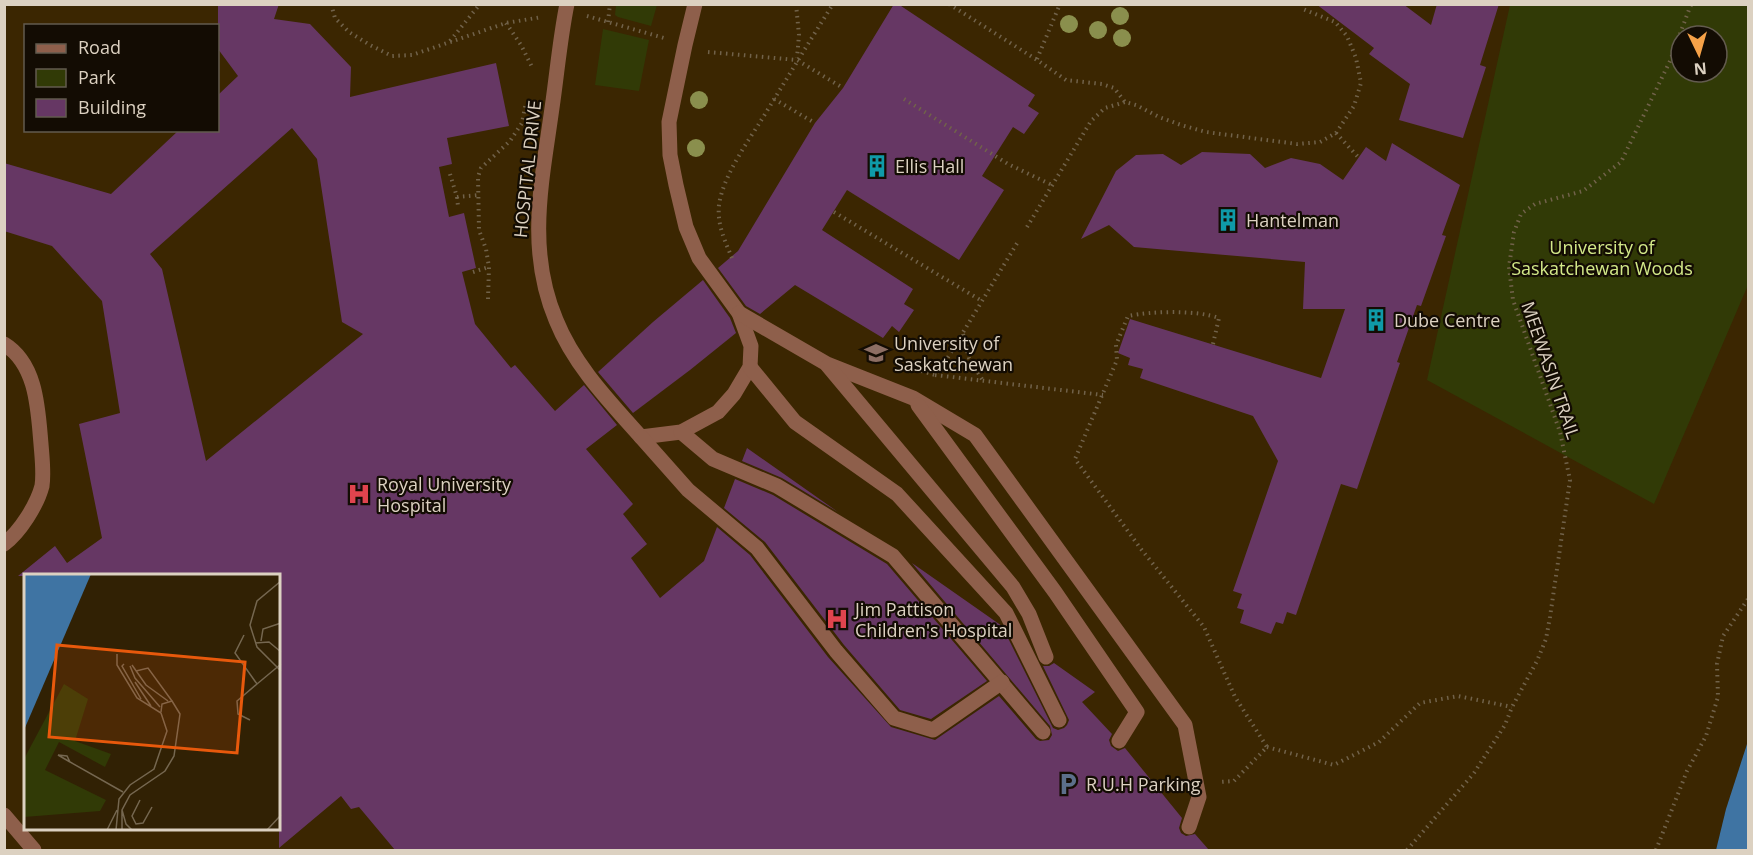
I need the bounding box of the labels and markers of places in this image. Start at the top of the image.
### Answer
building icon: Ellis Hall [864,153,890,179]
place label: Ellis Hall [895,154,964,178]
building icon: Hantelman [1215,207,1241,233]
place label: Hantelman [1246,208,1339,232]
building icon: Dube Centre [1363,307,1389,333]
place label: Dube Centre [1394,308,1500,332]
place label: University of Saskatchewan [894,331,1013,376]
school or university icon: University of Saskatchewan [863,340,889,366]
place label: Royal University Hospital [377,472,512,517]
hospital icon: Royal University Hospital [346,481,372,507]
place label: Jim Pattison Children's Hospital [853,597,1012,642]
hospital icon: Jim Pattison Children's Hospital [824,606,850,632]
parking icon: R.U.H Parking [1055,771,1081,797]
place label: R.U.H Parking [1086,772,1201,796]

